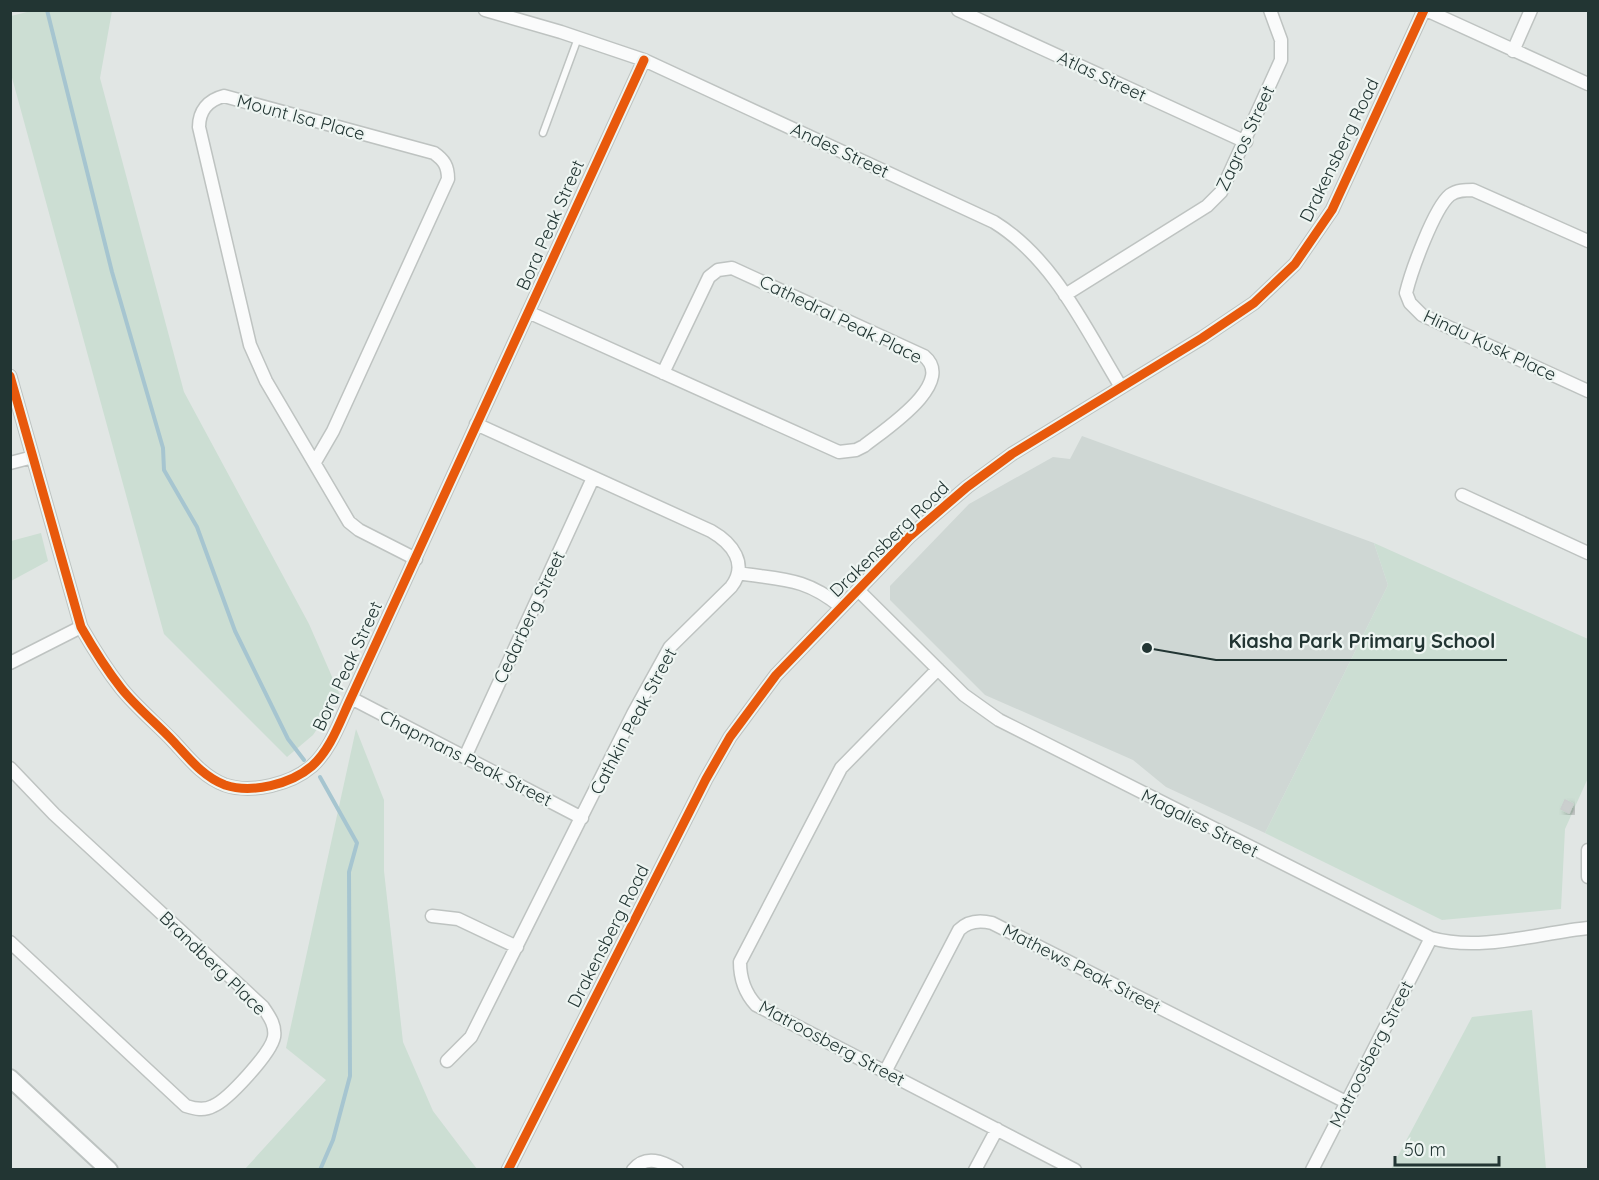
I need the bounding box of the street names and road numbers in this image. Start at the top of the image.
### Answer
street label: Atlas Street [1054,45,1150,107]
street label: Drakensberg Road [1294,74,1384,226]
street label: Zagros Street [1211,82,1279,194]
street label: Mount Isa Place [234,89,368,145]
street label: Andes Street [787,117,893,183]
street label: Bora Peak Street [511,156,589,294]
street label: Cathedral Peak Place [756,270,926,368]
street label: Hindu Kusk Place [1420,304,1560,386]
street label: Drakensberg Road [824,476,954,602]
street label: Cedarberg Street [488,547,570,687]
street label: Bora Peak Street [307,597,387,735]
street label: Cathkin Peak Street [585,644,681,798]
street label: Chapmans Peak Street [376,705,556,811]
street label: Magalies Street [1138,784,1262,862]
street label: Drakensberg Road [562,861,654,1011]
street label: Brandberg Place [155,906,271,1020]
street label: Mathews Peak Street [999,918,1165,1018]
street label: Matroosberg Street [1324,977,1418,1131]
street label: Matroosberg Street [755,995,909,1091]

